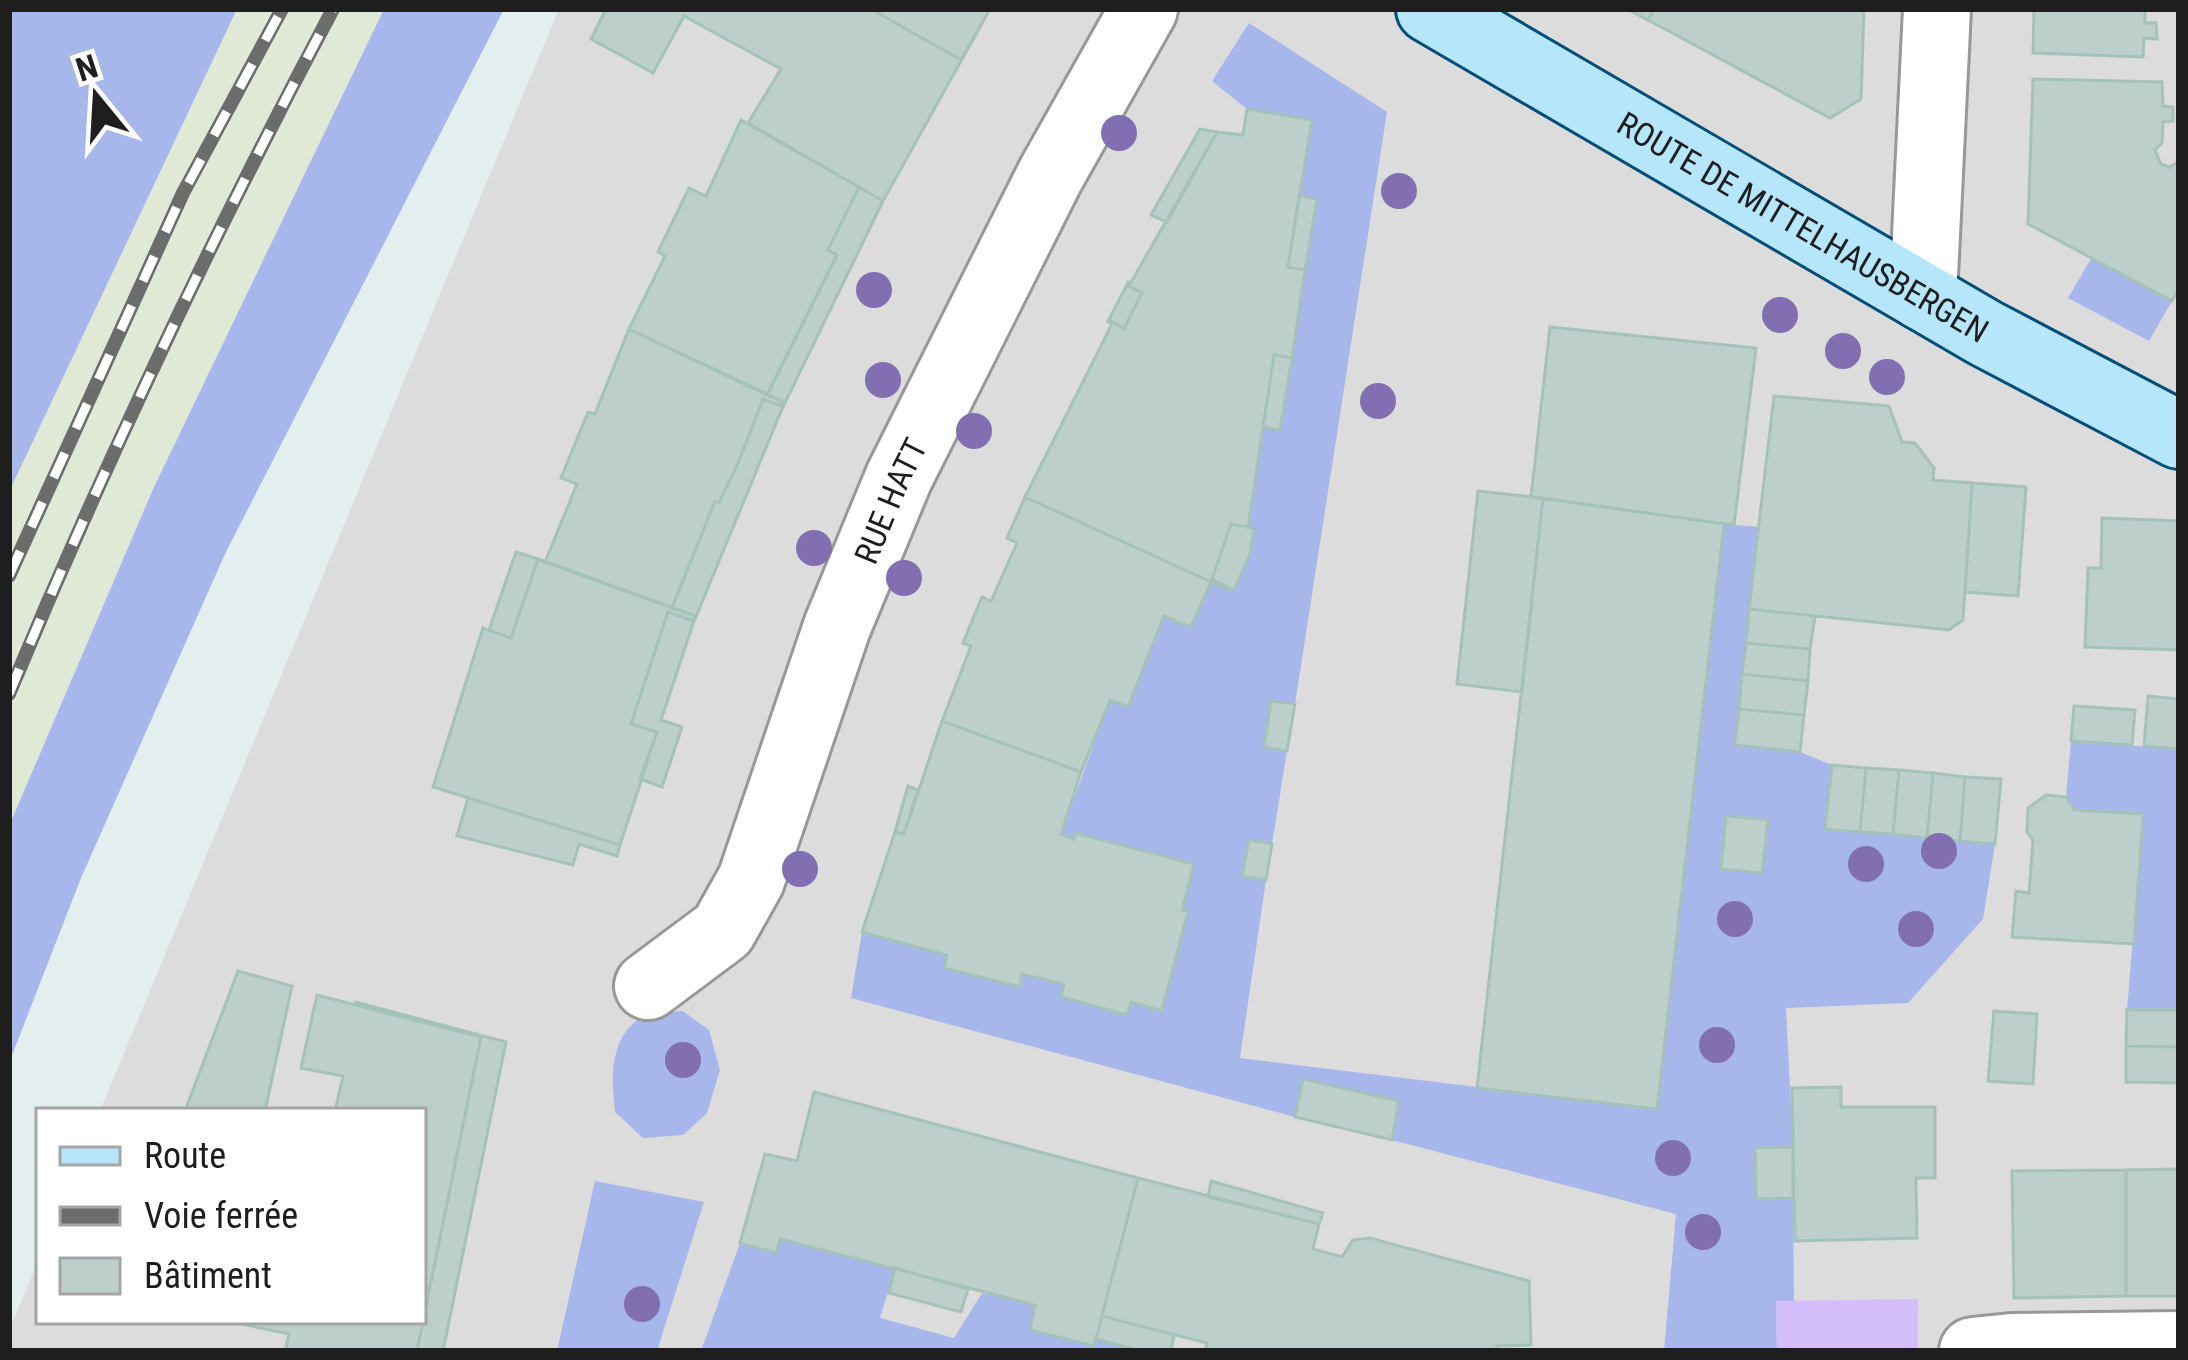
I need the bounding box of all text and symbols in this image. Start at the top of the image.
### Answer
north arrow [36,36,156,156]
text: N [71,46,103,90]
street label: ROUTE DE MITTELHAUSBERGEN [1610,104,1995,351]
street label: RUE HATT [846,432,935,569]
legend [36,1108,426,1324]
text: Route [144,1135,226,1177]
text: Voie ferrée [144,1195,298,1237]
text: Bâtiment [144,1255,272,1297]

